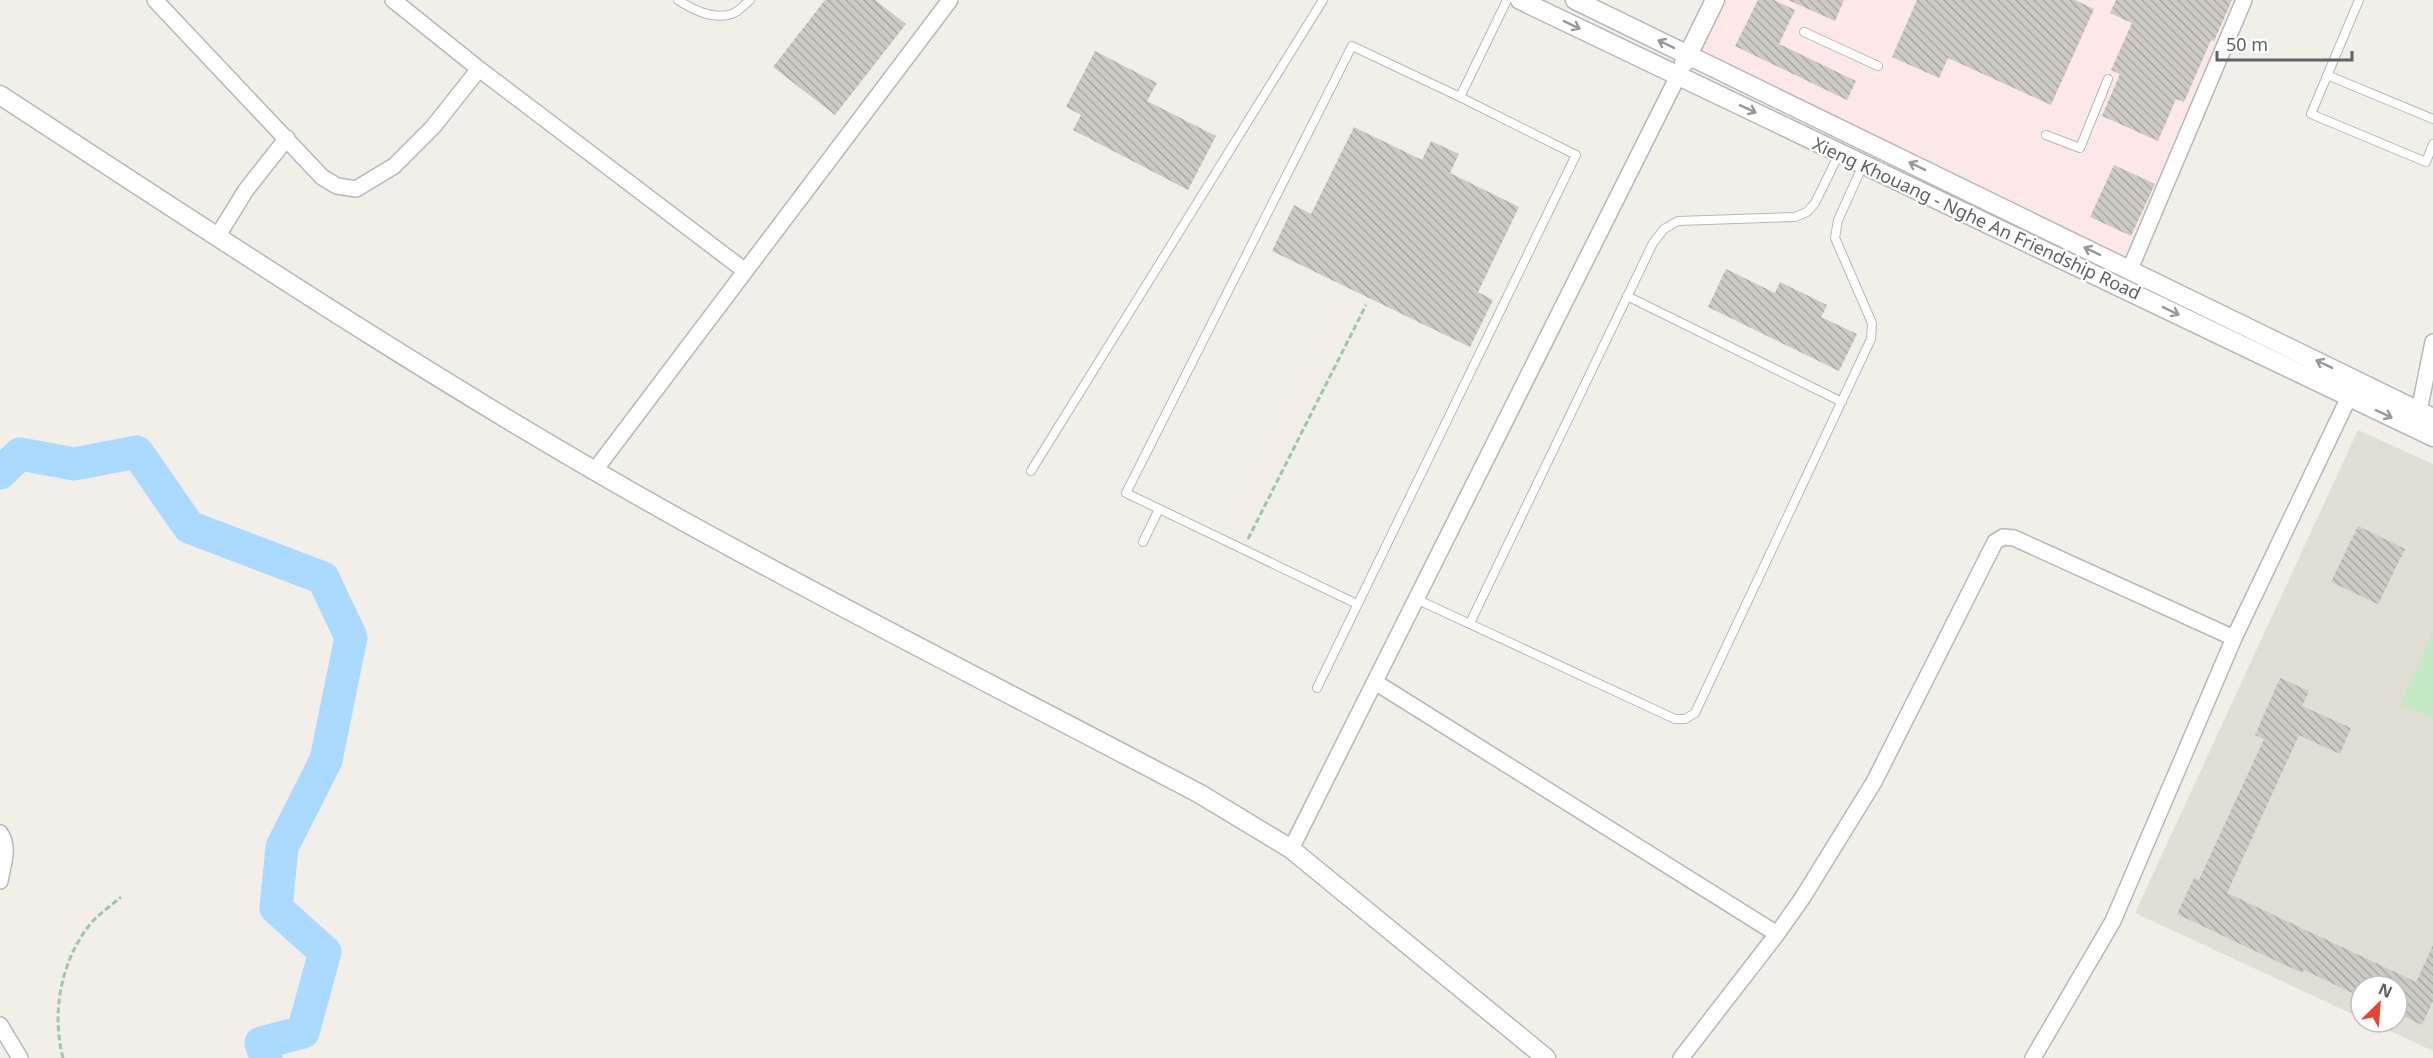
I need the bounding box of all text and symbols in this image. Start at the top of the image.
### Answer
one-way arrow [1563,20,1581,32]
scale bar [2217,24,2352,62]
text: 50 m [2226,32,2268,56]
one-way arrow [1657,37,1675,49]
one-way arrow [1739,104,1757,116]
street label: Xieng Khouang - Nghe An Friendship Road [1809,131,2145,305]
one-way arrow [1908,159,1926,171]
one-way arrow [2084,244,2102,256]
one-way arrow [2161,305,2179,317]
one-way arrow [2315,358,2333,370]
one-way arrow [2375,408,2393,420]
north arrow [2349,974,2409,1034]
text: N [2375,978,2396,1003]

